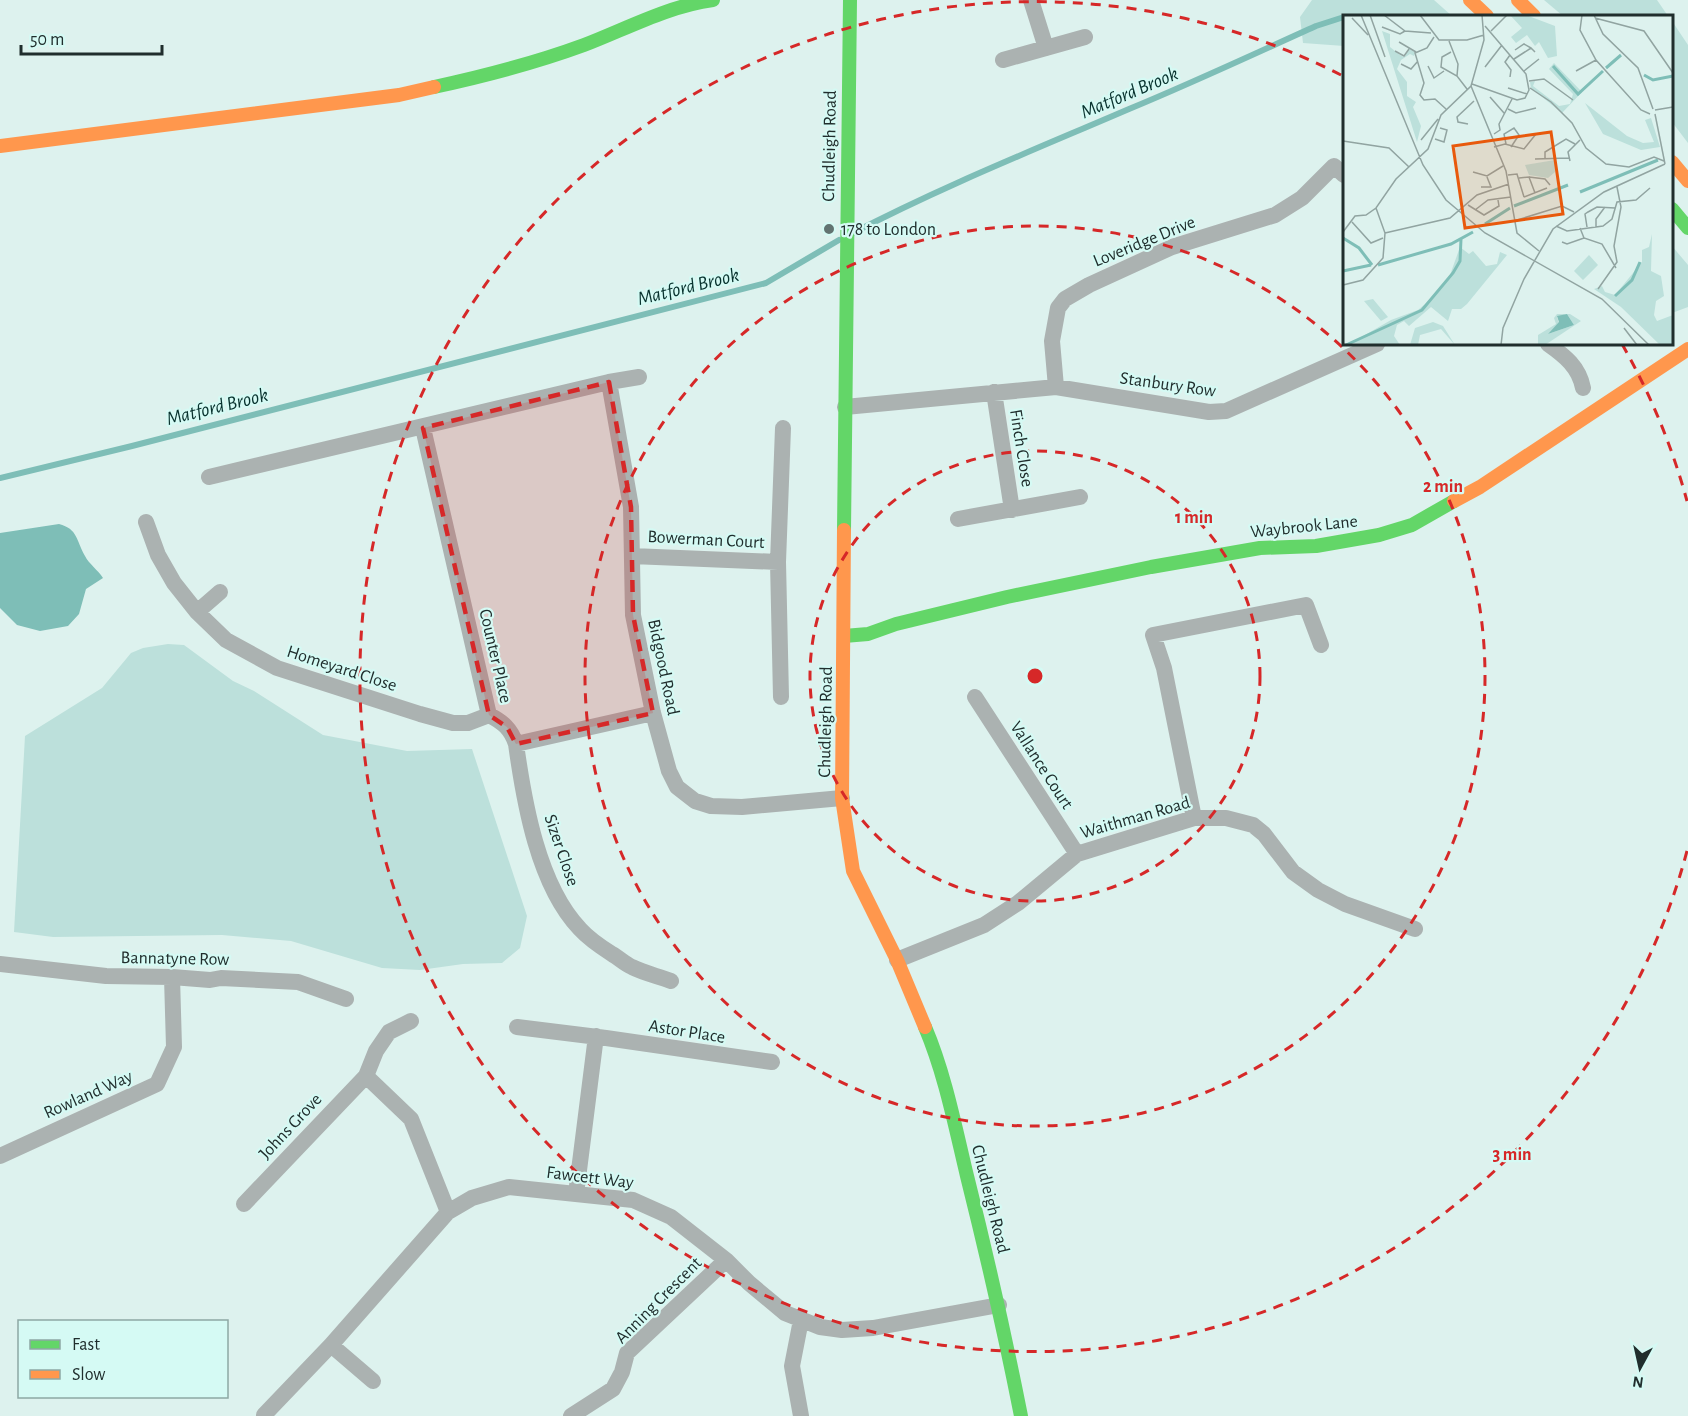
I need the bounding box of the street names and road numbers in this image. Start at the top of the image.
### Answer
street label: Chudleigh Road [820,90,840,202]
street label: Loveridge Drive [1091,213,1198,271]
street label: Stanbury Row [1119,369,1217,401]
street label: Finch Close [1006,408,1036,488]
street label: Waybrook Lane [1250,512,1359,542]
street label: Bowerman Court [647,528,765,552]
street label: Counter Place [475,607,515,705]
street label: Bidgood Road [644,617,682,717]
street label: Homeyard Close [284,643,399,695]
street label: Chudleigh Road [816,666,836,778]
street label: Vallance Court [1006,719,1076,813]
street label: Waithman Road [1078,794,1192,842]
street label: Sizer Close [540,812,582,889]
street label: Bannatyne Row [121,949,229,969]
street label: Astor Place [647,1017,726,1047]
street label: Rowland Way [41,1067,136,1122]
street label: Johns Grove [256,1090,325,1163]
street label: Chudleigh Road [968,1143,1012,1255]
street label: Fawcett Way [545,1164,635,1192]
street label: Anning Crescent [612,1254,706,1347]

